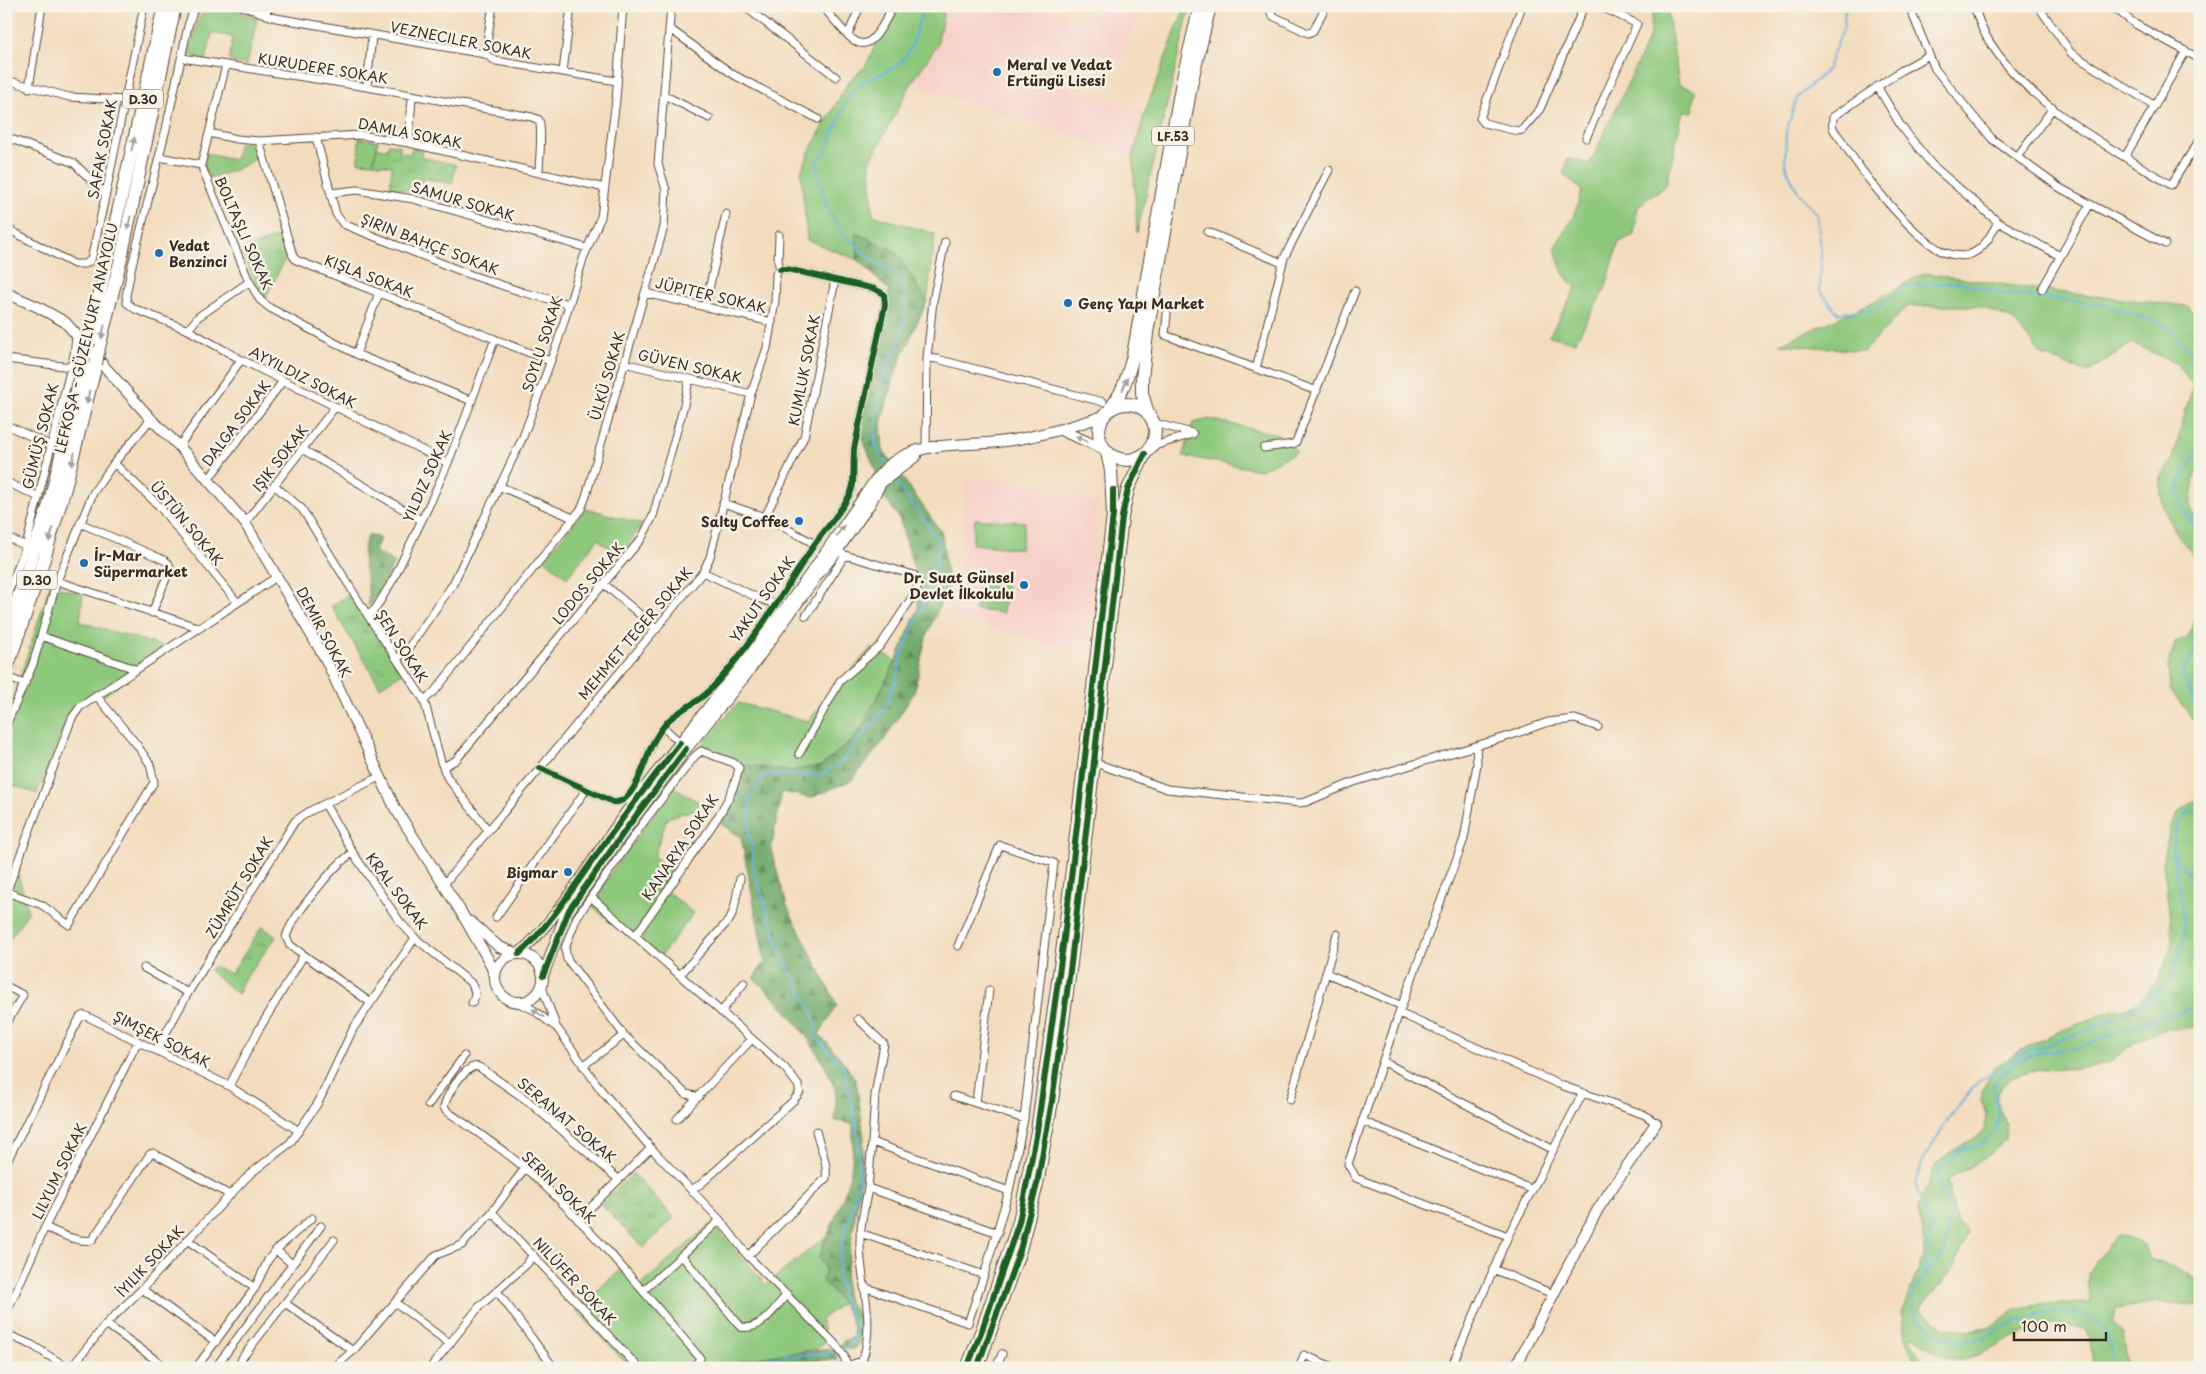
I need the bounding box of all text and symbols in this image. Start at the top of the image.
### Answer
street label: VEZNECILER SOKAK [388,16,534,64]
street label: KURUDERE SOKAK [256,47,390,89]
place label: Meral ve Vedat Ertüngü Lisesi [1007,54,1112,91]
marker: Meral ve Vedat Ertüngü Lisesi [991,66,1003,78]
road number: D.30 [123,90,163,108]
street label: SAFAK SOKAK [82,97,122,201]
street label: DAMLA SOKAK [356,113,464,153]
road number: LF.53 [1152,126,1194,146]
one-way arrow [129,136,137,151]
street label: BOLTAŞLI SOKAK [210,173,278,293]
street label: SAMUR SOKAK [409,176,517,226]
street label: ŞIRIN BAHÇE SOKAK [358,208,502,280]
one-way arrow [125,215,133,230]
street label: LEFKOŞA - GÜZELYURT ANAYOLU [49,221,123,455]
place label: Vedat Benzinci [169,235,227,272]
marker: Vedat Benzinci [153,247,165,259]
street label: KIŞLA SOKAK [321,249,417,303]
street label: JÜPITER SOKAK [653,272,769,318]
street label: SOYLU SOKAK [517,293,568,395]
place label: Genç Yapı Market [1078,293,1205,314]
marker: Genç Yapı Market [1062,297,1074,309]
street label: KUMLUK SOKAK [783,312,825,428]
one-way arrow [99,324,107,339]
street label: ÜLKÜ SOKAK [584,329,630,423]
street label: AYYILDIZ SOKAK [246,341,361,413]
street label: GÜVEN SOKAK [636,344,744,388]
street label: DALGA SOKAK [197,375,276,470]
one-way arrow [1121,376,1129,391]
street label: GÜMÜŞ SOKAK [17,380,63,491]
one-way arrow [84,389,92,404]
street label: IŞIK SOKAK [247,420,313,496]
street label: YILDIZ SOKAK [397,426,457,525]
one-way arrow [1075,435,1089,443]
one-way arrow [69,451,77,467]
street label: ÜSTÜN SOKAK [145,476,229,570]
place label: Salty Coffee [701,511,789,532]
marker: Salty Coffee [793,515,805,527]
one-way arrow [835,524,845,538]
one-way arrow [47,528,55,543]
street label: LODOS SOKAK [547,537,629,629]
place label: İr-Mar Süpermarket [94,545,188,582]
street label: YAKUT SOKAK [724,551,800,646]
marker: İr-Mar Süpermarket [78,557,90,569]
street label: MEHMET TEGER SOKAK [573,562,697,704]
place label: Dr. Suat Günsel Devlet İlkokulu [904,567,1014,604]
road number: D.30 [17,570,57,590]
marker: Dr. Suat Günsel Devlet İlkokulu [1018,579,1030,591]
street label: DEMIR SOKAK [291,583,357,681]
street label: ŞEN SOKAK [371,605,434,687]
street label: KANARYA SOKAK [637,789,724,904]
street label: ZÜMRÜT SOKAK [200,832,278,942]
street label: KRAL SOKAK [361,848,433,934]
place label: Bigmar [506,862,559,883]
marker: Bigmar [562,866,574,878]
street label: ŞIMŞEK SOKAK [110,1005,214,1073]
one-way arrow [531,1008,544,1018]
street label: SERANAT SOKAK [513,1072,621,1168]
street label: LILYUM SOKAK [27,1119,92,1223]
street label: SERIN SOKAK [517,1146,601,1228]
street label: İYILIK SOKAK [111,1220,189,1302]
street label: NILÜFER SOKAK [529,1232,621,1330]
scale bar [2014,1309,2106,1341]
text: 100 m [2021,1314,2067,1337]

